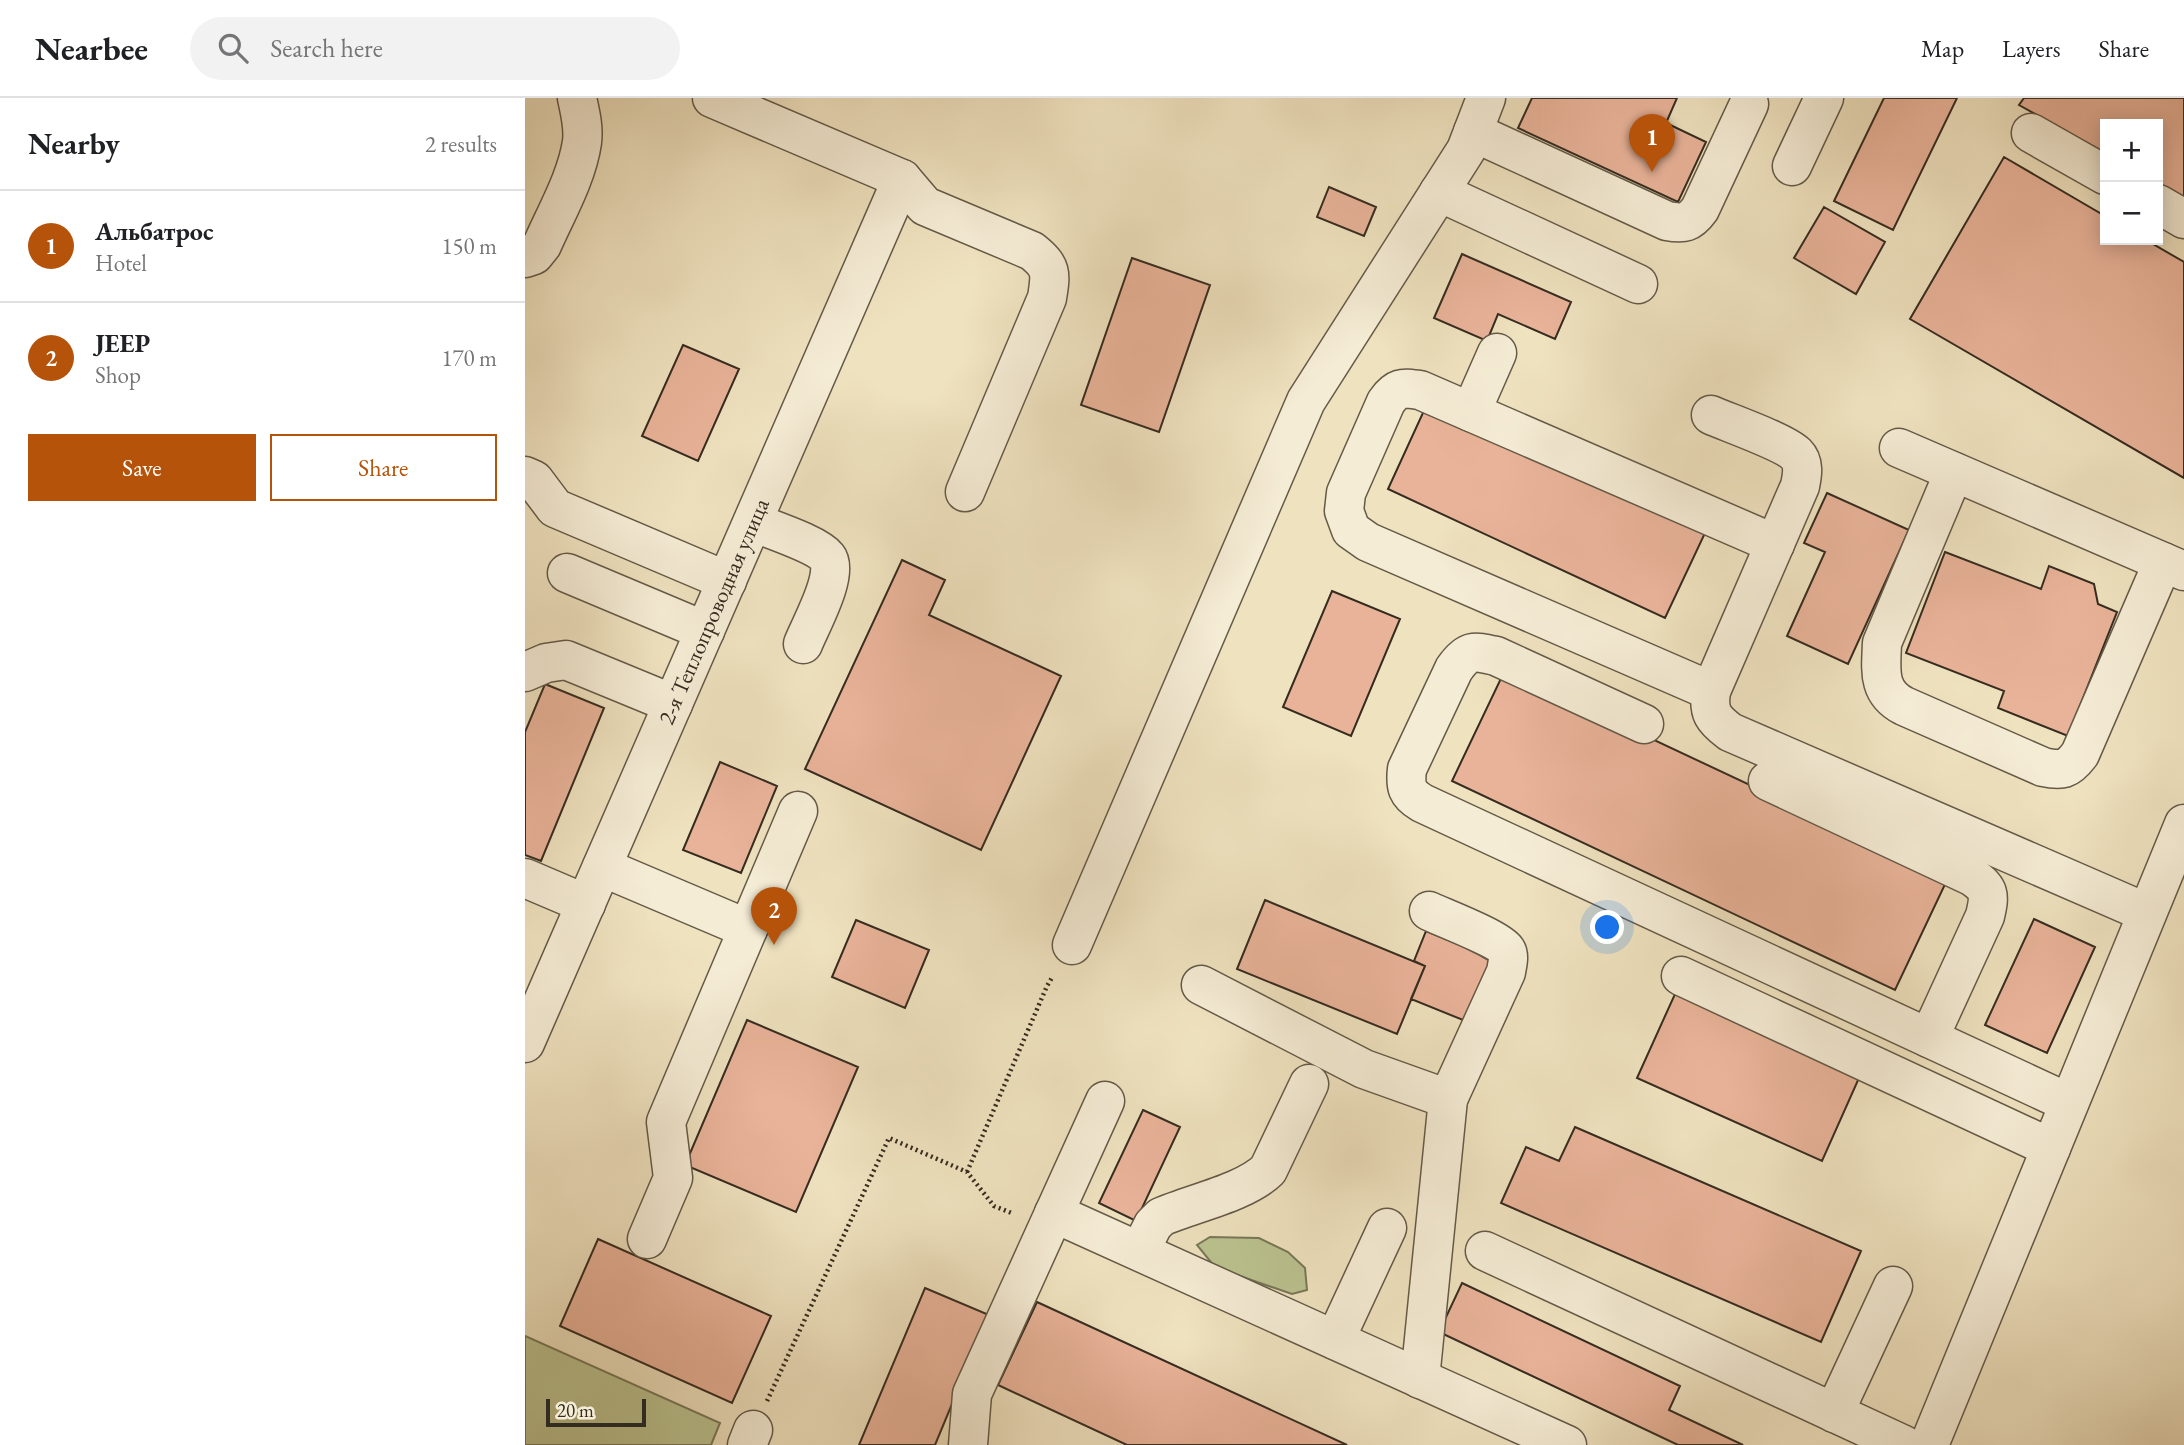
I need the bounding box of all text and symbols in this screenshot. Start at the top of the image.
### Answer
search box [190,17,680,80]
text: Nearbee [35,27,148,70]
icon: search [214,29,252,67]
text: Search here [270,31,383,65]
text: Map [1921,33,1964,64]
text: Layers [2002,33,2061,64]
text: Share [2099,33,2149,64]
pin: 1 [1629,114,1675,172]
map controls [2100,119,2163,245]
button: + [2100,119,2163,182]
text: Nearby [28,124,120,163]
text: 2 results [425,129,497,159]
button: − [2100,182,2163,245]
text: Альбатрос [95,214,214,248]
text: 1 [45,231,57,261]
text: 150 m [441,231,497,261]
text: Hotel [95,248,147,278]
text: JEEP [95,326,150,360]
text: 2 [45,343,57,373]
text: 170 m [441,343,497,373]
text: Shop [95,360,141,390]
button: Save [28,434,256,501]
button: Share [270,434,497,501]
street label: 2-я Теплопроводная улица [651,493,776,729]
pin: 2 [751,887,797,945]
your location [1590,910,1624,944]
scale bar [546,1396,646,1428]
text: 20 m [557,1398,594,1423]

